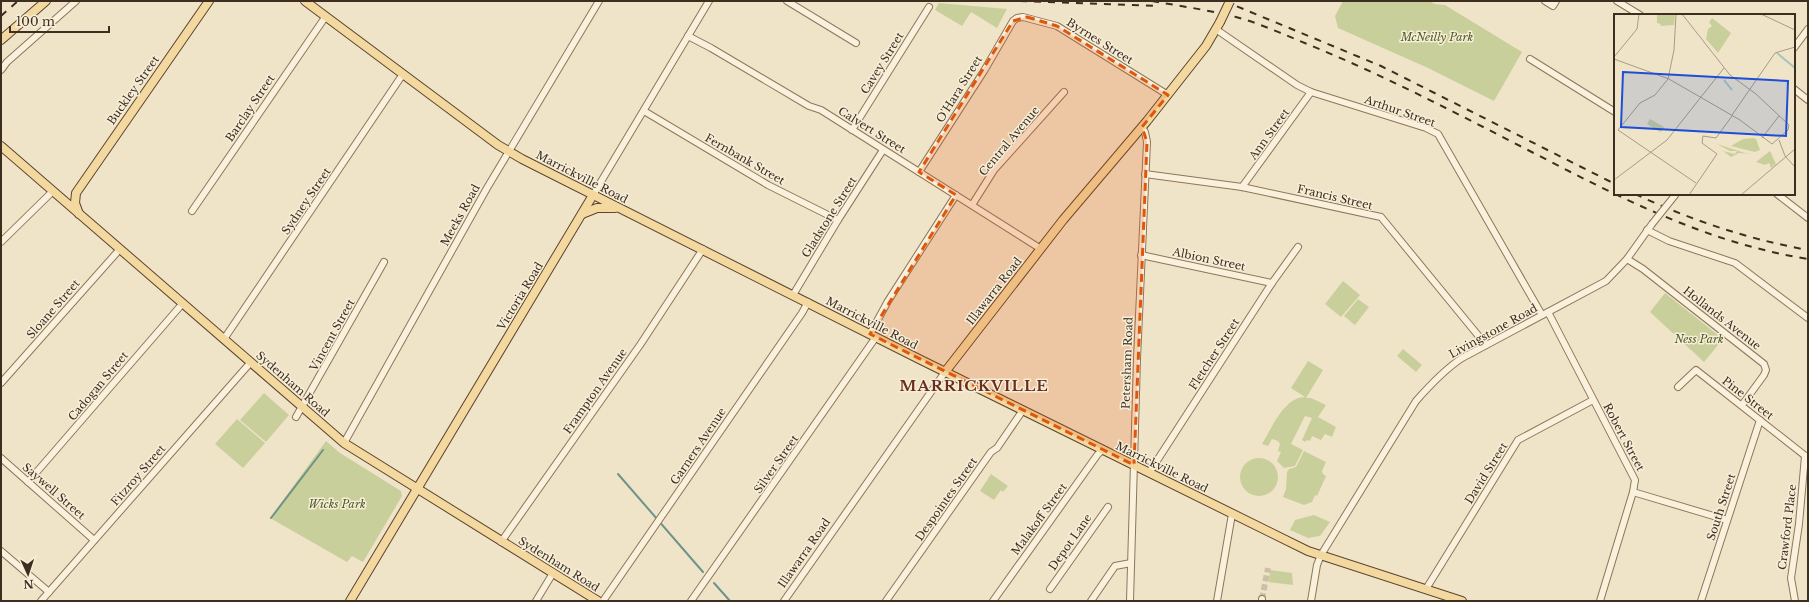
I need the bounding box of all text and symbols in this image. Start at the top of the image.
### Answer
scale bar [10,8,109,34]
text: 100 m [16,14,55,29]
inset map [1614,14,1795,195]
street label: Byrnes Street [1064,15,1136,67]
street label: Cavey Street [857,29,907,97]
park label: McNeilly Park [1400,30,1474,44]
street label: Buckley Street [104,52,162,127]
street label: O'Hara Street [933,52,986,125]
street label: Barclay Street [222,71,278,144]
street label: Arthur Street [1362,92,1438,130]
street label: Central Avenue [976,103,1042,179]
street label: Calvert Street [836,104,909,157]
street label: Ann Street [1245,105,1293,163]
street label: Fernbank Street [703,130,788,188]
street label: Marrickville Road [534,148,631,207]
street label: Sydney Street [278,164,334,237]
street label: Gladstone Street [798,173,860,260]
street label: Meeks Road [437,181,483,248]
street label: Francis Street [1296,182,1375,213]
street label: Albion Street [1170,244,1247,274]
street label: Illawarra Road [963,254,1025,328]
street label: Victoria Road [494,259,546,333]
street label: Sloane Street [23,276,83,342]
street label: Hollands Avenue [1680,283,1764,353]
street label: Marrickville Road [824,294,921,353]
street label: Vincent Street [306,296,358,374]
street label: Livingstone Road [1446,301,1540,361]
street label: Fletcher Street [1186,315,1243,392]
street label: Petersham Road [1118,316,1136,409]
park label: Ness Park [1673,332,1724,346]
street label: Frampton Avenue [560,345,630,437]
street label: Cadogan Street [65,348,132,423]
street label: Sydenham Road [253,348,333,420]
street label: Pine Street [1719,374,1777,423]
district label: MARRICKVILLE [899,376,1049,395]
street label: Robert Street [1600,401,1648,474]
street label: Garners Avenue [667,405,729,487]
street label: Silver Street [751,431,802,496]
street label: Marrickville Road [1113,438,1211,496]
street label: David Street [1462,439,1511,506]
street label: Fitzroy Street [108,441,169,508]
street label: Despointes Street [912,454,981,543]
street label: Saywell Street [20,460,89,523]
street label: South Street [1704,471,1739,542]
street label: Malakoff Street [1008,480,1070,558]
street label: Crawford Place [1775,483,1799,571]
park label: Wicks Park [308,497,366,511]
street label: Depot Lane [1045,511,1095,573]
street label: Illawarra Road [775,515,834,591]
street label: Sydenham Road [516,533,603,595]
north arrow [8,554,48,594]
text: N [22,577,34,591]

